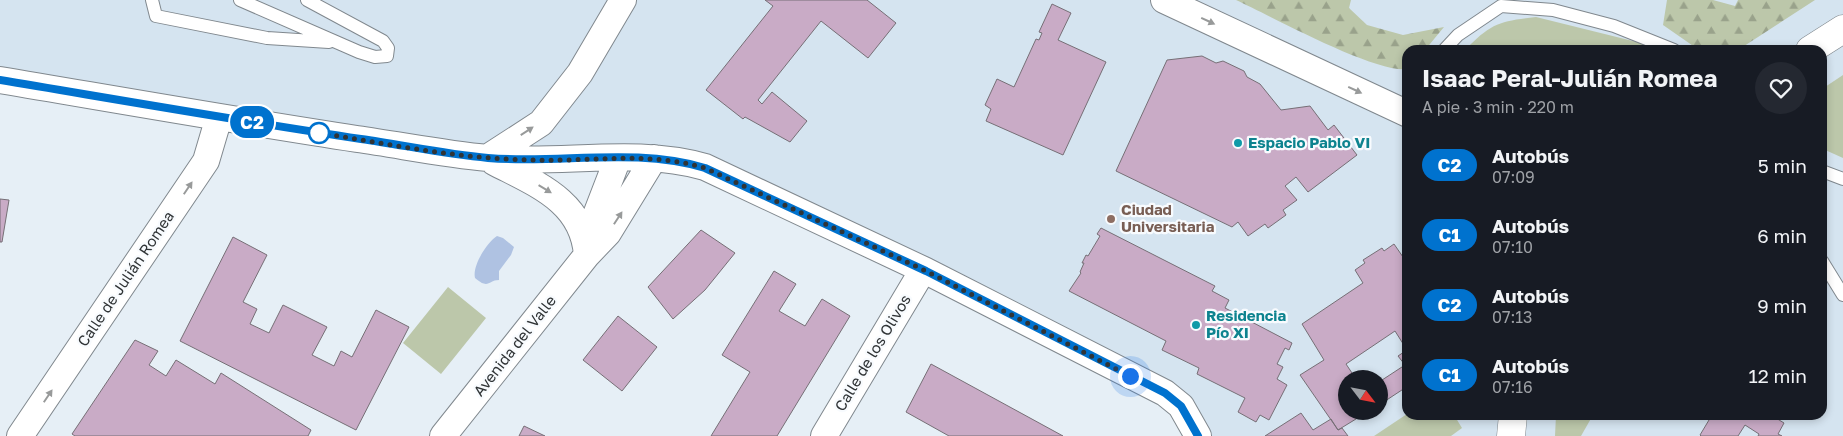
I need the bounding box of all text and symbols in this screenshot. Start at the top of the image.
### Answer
one-way arrow [1201,17,1215,25]
button: heart [1755,62,1807,114]
text: Isaac Peral-Julián Romea [1422,63,1717,92]
one-way arrow [1348,86,1362,94]
text: A pie · 3 min · 220 m [1422,97,1574,117]
line badge: C2 [230,106,274,138]
text: C2 [240,111,264,133]
unlabelled marker [308,122,330,144]
one-way arrow [521,127,534,136]
place label: Espacio Pablo VI [1248,133,1370,151]
marker: Espacio Pablo VI [1232,137,1244,149]
text: Autobús [1492,144,1569,167]
text: C2 [1438,154,1461,176]
text: 5 min [1758,154,1807,177]
text: 07:09 [1492,167,1535,187]
one-way arrow [183,182,193,195]
one-way arrow [538,185,551,194]
place label: Ciudad Universitaria [1121,200,1215,235]
street label: Calle de Julián Romea [73,207,177,350]
one-way arrow [613,211,623,224]
marker: Ciudad Universitaria [1105,213,1117,225]
text: Autobús [1492,214,1569,237]
text: C1 [1438,224,1461,246]
text: 6 min [1757,224,1807,247]
text: 07:10 [1492,237,1533,257]
text: Autobús [1492,284,1569,307]
street label: Avenida del Valle [469,291,559,399]
street label: Calle de los Olivos [830,291,914,414]
text: C2 [1438,294,1461,316]
text: 9 min [1757,294,1807,317]
place label: Residencia Pío XI [1206,306,1286,341]
text: 07:13 [1492,307,1532,327]
marker: Residencia Pío XI [1190,319,1202,331]
text: Autobús [1492,354,1569,377]
your location [1118,364,1143,389]
text: C1 [1438,364,1461,386]
text: 12 min [1748,364,1807,387]
north arrow [1338,370,1388,420]
map controls [1338,370,1388,420]
text: 07:16 [1492,377,1533,397]
one-way arrow [43,389,53,402]

